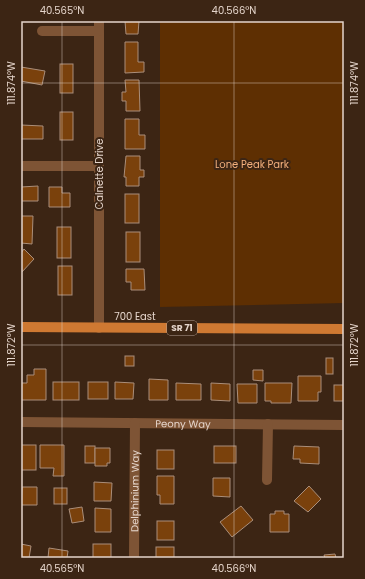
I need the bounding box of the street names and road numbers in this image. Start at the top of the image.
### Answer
street label: Calnette Drive [92,139,107,209]
street label: 700 East [114,309,156,324]
road number: SR 71 [167,321,197,335]
street label: Peony Way [155,416,211,432]
street label: Delphinium Way [127,450,143,532]

